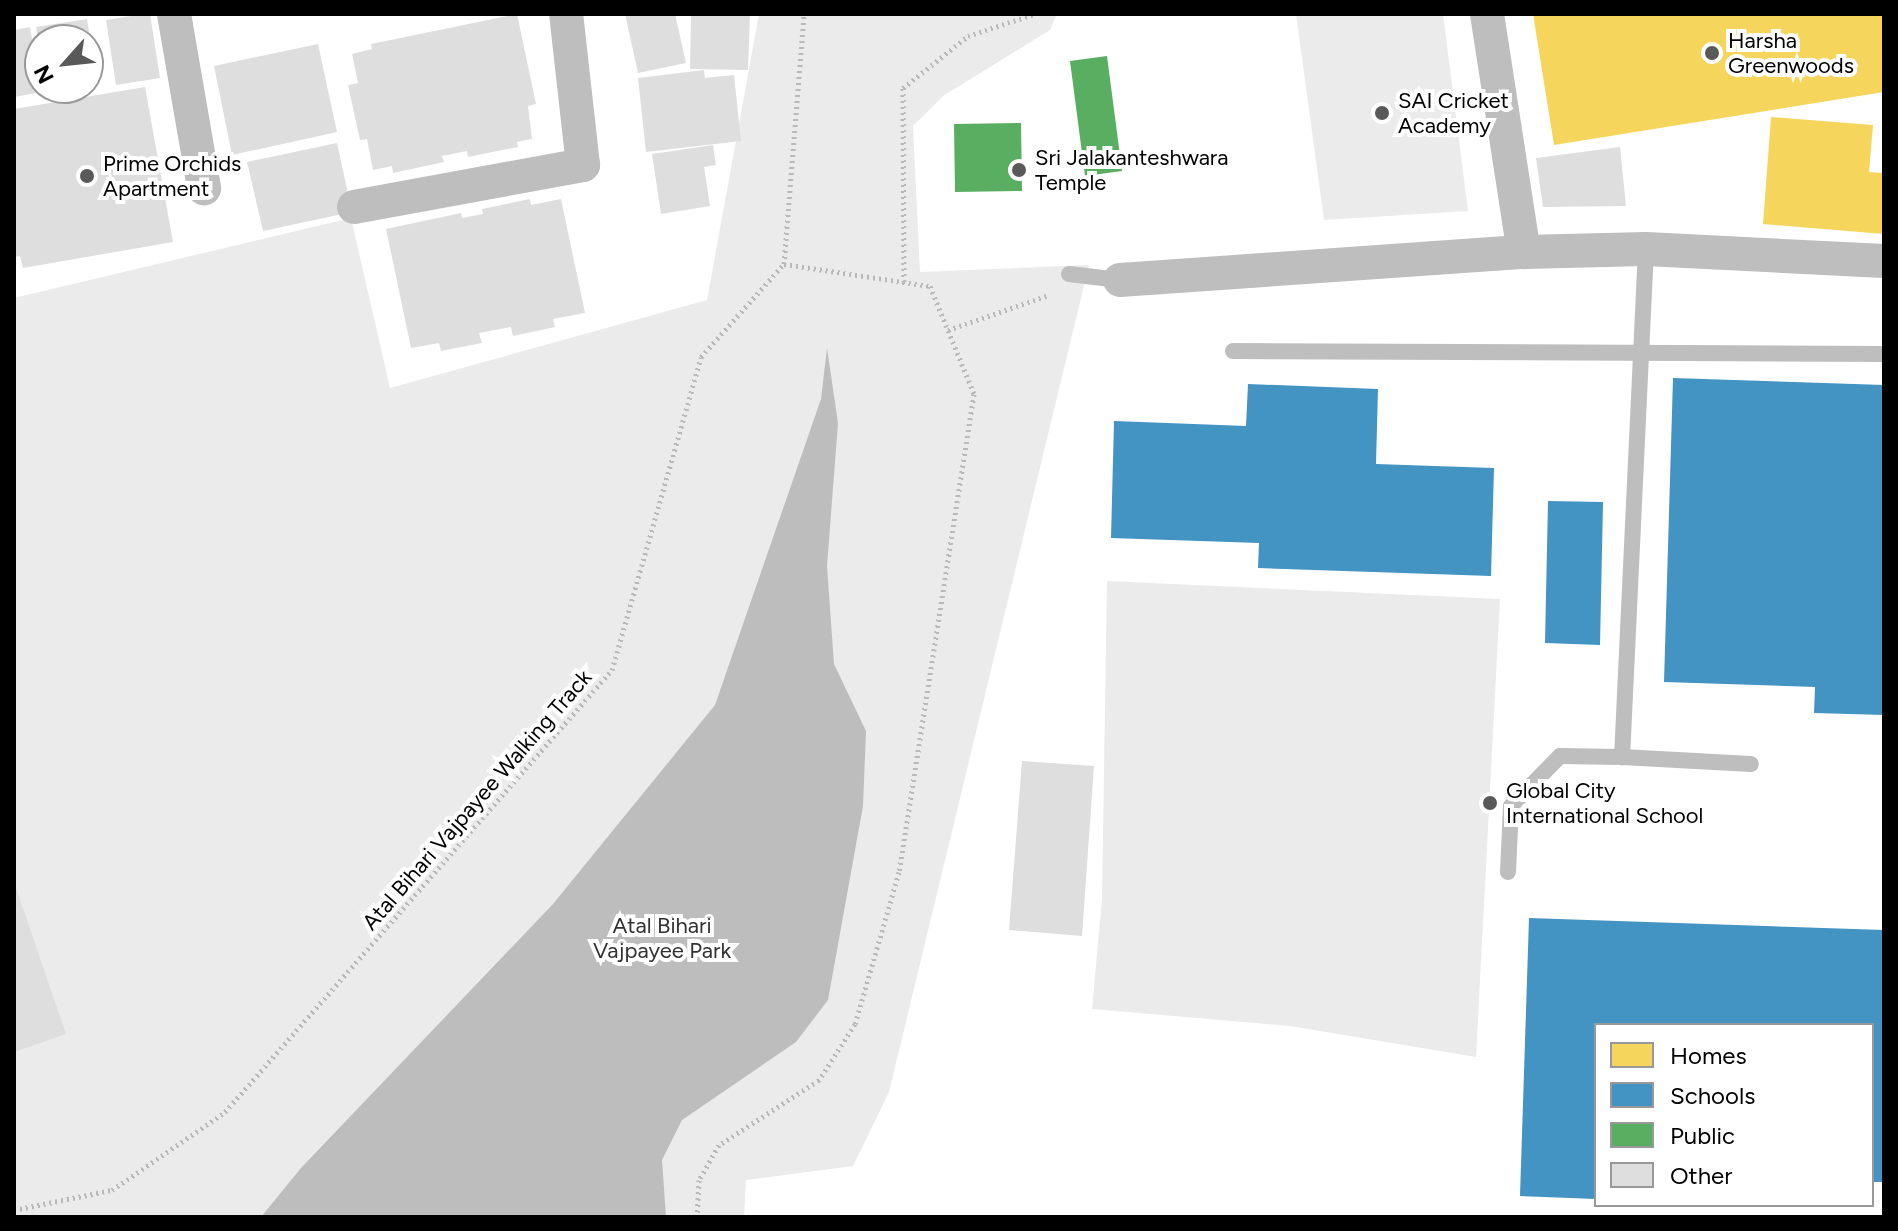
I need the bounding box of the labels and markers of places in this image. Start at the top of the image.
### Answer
place label: Harsha Greenwoods [1728,27,1854,78]
marker: Harsha Greenwoods [1703,44,1721,62]
place label: SAI Cricket Academy [1398,87,1509,138]
marker: SAI Cricket Academy [1373,104,1391,122]
place label: Sri Jalakanteshwara Temple [1035,144,1229,196]
place label: Prime Orchids Apartment [103,150,241,202]
marker: Sri Jalakanteshwara Temple [1010,161,1028,179]
marker: Prime Orchids Apartment [78,167,96,185]
place label: Global City International School [1506,777,1703,828]
marker: Global City International School [1481,794,1499,812]

